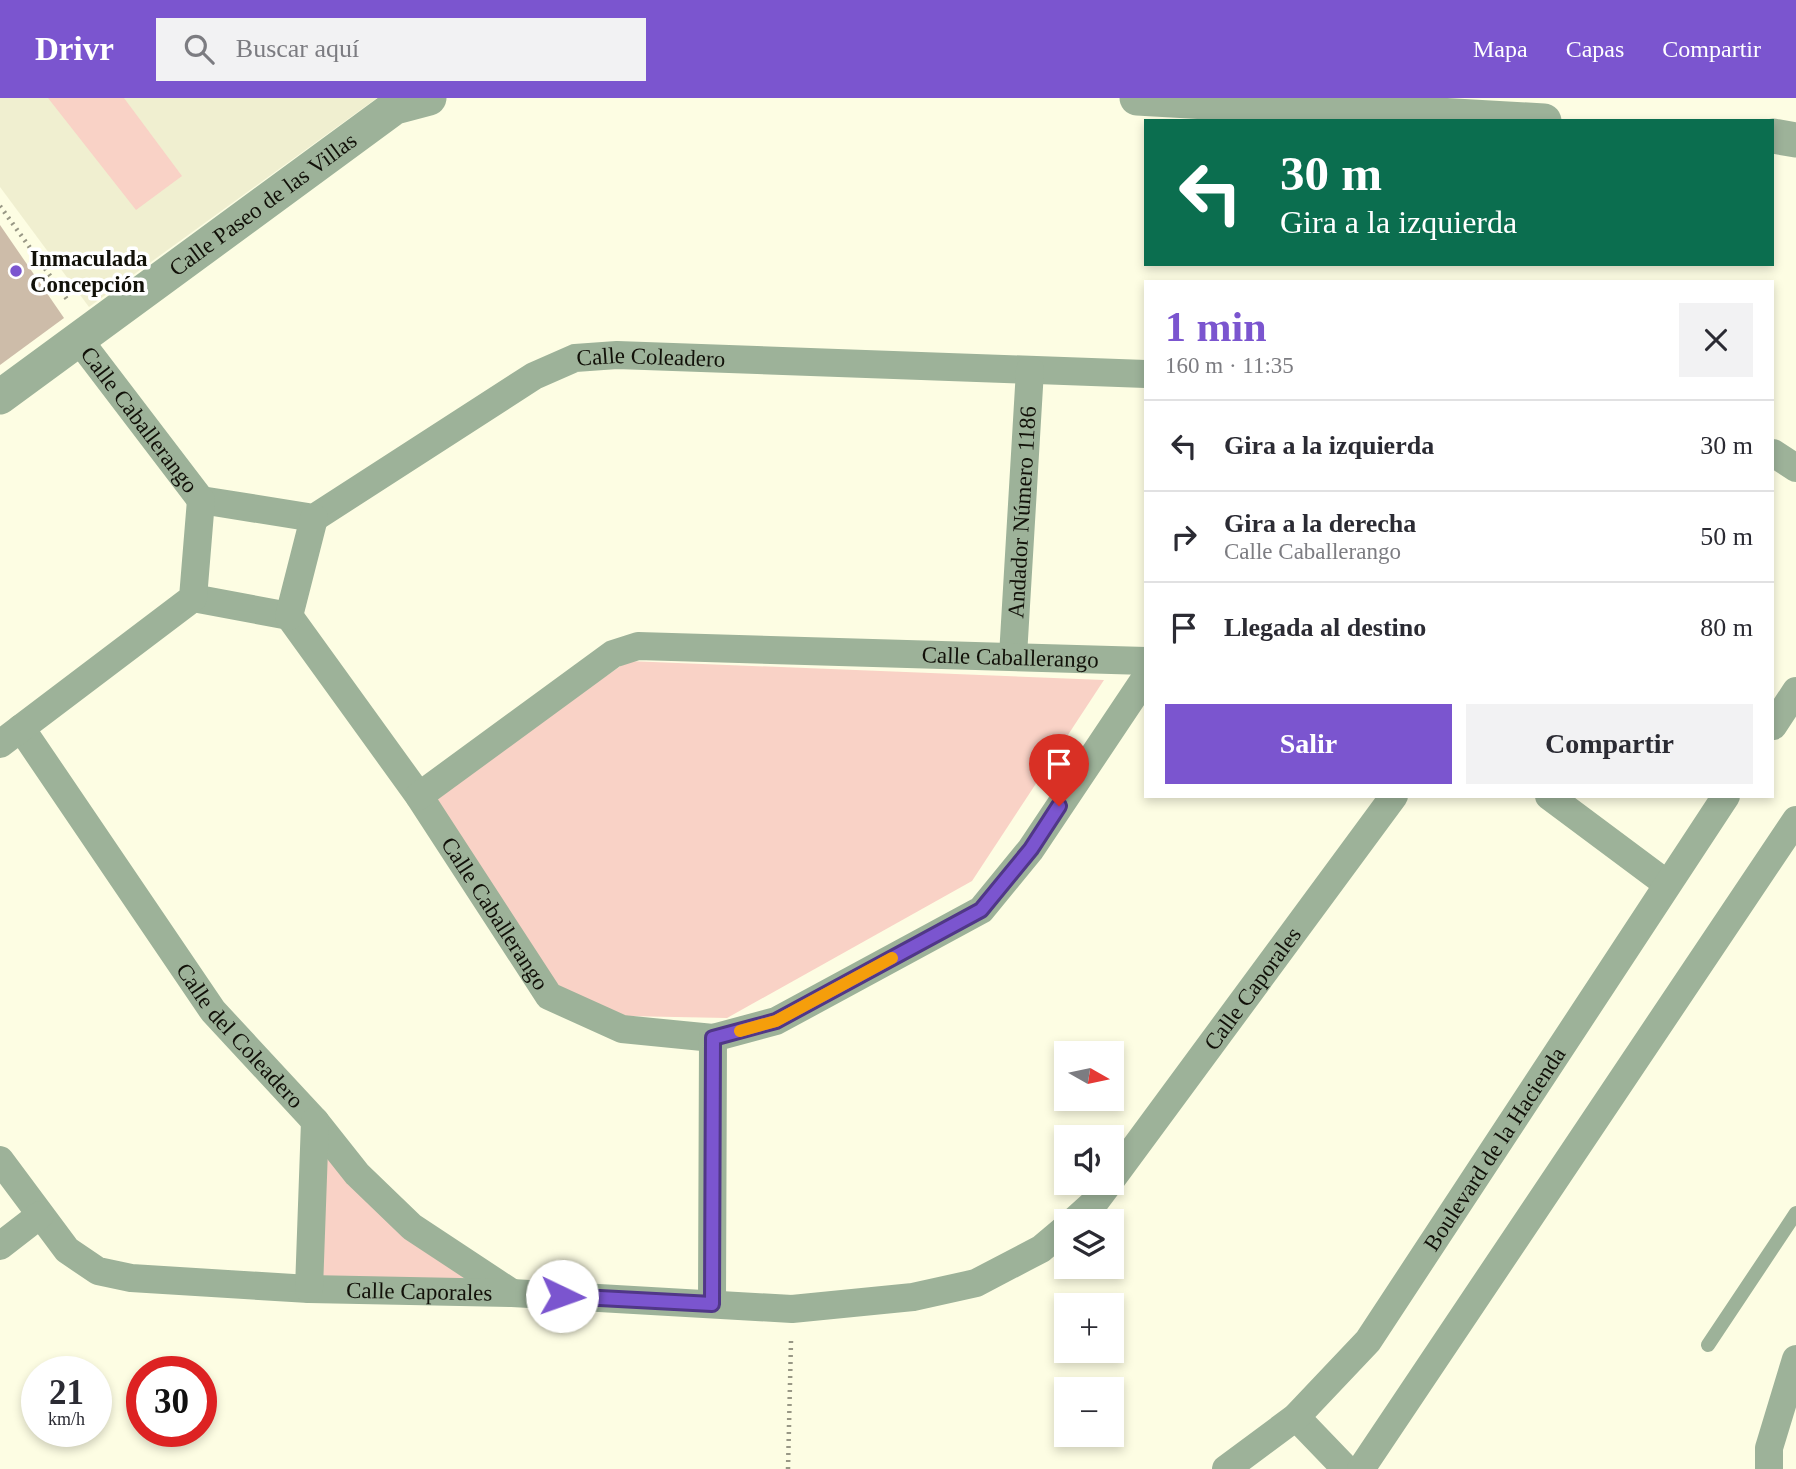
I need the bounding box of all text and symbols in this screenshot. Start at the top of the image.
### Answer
search box [156,18,646,81]
icon: search [180,30,218,68]
text: Drivr [35,31,114,67]
text: Buscar aquí [236,34,359,63]
text: Mapa [1473,36,1528,62]
text: Capas [1566,36,1624,62]
text: Compartir [1662,36,1761,62]
street label: Calle Paseo de las Villas [164,127,361,281]
text: 30 m [1280,146,1382,201]
icon: left [1165,147,1256,238]
text: Gira a la izquierda [1280,204,1517,240]
place label: Inmaculada Concepción [30,246,148,297]
marker: Inmaculada Concepción [8,263,24,279]
button: close [1679,303,1753,377]
text: 1 min [1165,304,1267,350]
street label: Calle Caballerango [76,342,203,497]
street label: Calle Coleadero [576,342,726,371]
text: 160 m · 11:35 [1165,353,1294,378]
street label: Andador Número 1186 [1003,405,1040,619]
icon: left [1165,427,1203,465]
text: Gira a la izquierda [1224,431,1434,460]
text: 30 m [1700,431,1753,460]
text: Gira a la derecha [1224,509,1416,538]
icon: right [1165,518,1203,556]
text: 50 m [1700,522,1753,551]
text: Calle Caballerango [1224,539,1401,564]
icon: arrive [1165,609,1203,647]
text: Llegada al destino [1224,613,1426,642]
text: 80 m [1700,613,1753,642]
street label: Calle Caballerango [921,642,1099,672]
button: Salir [1165,704,1452,784]
button: Compartir [1466,704,1753,784]
pin [1029,734,1089,806]
icon: arrive [1040,745,1078,783]
street label: Calle Caballerango [437,832,554,994]
street label: Calle Caporales [1199,922,1306,1055]
street label: Calle del Coleadero [172,958,309,1113]
north arrow [1054,1041,1124,1111]
map controls [1054,1041,1124,1447]
street label: Boulevard de la Hacienda [1418,1042,1570,1255]
button: sound [1054,1125,1124,1195]
button: layers [1054,1209,1124,1279]
position arrow [525,1259,599,1333]
street label: Calle Caporales [346,1277,493,1305]
button: + [1054,1293,1124,1363]
speed limit sign: 30 [126,1356,217,1447]
text: 21 [49,1373,84,1412]
button: − [1054,1377,1124,1447]
text: km/h [48,1409,85,1429]

